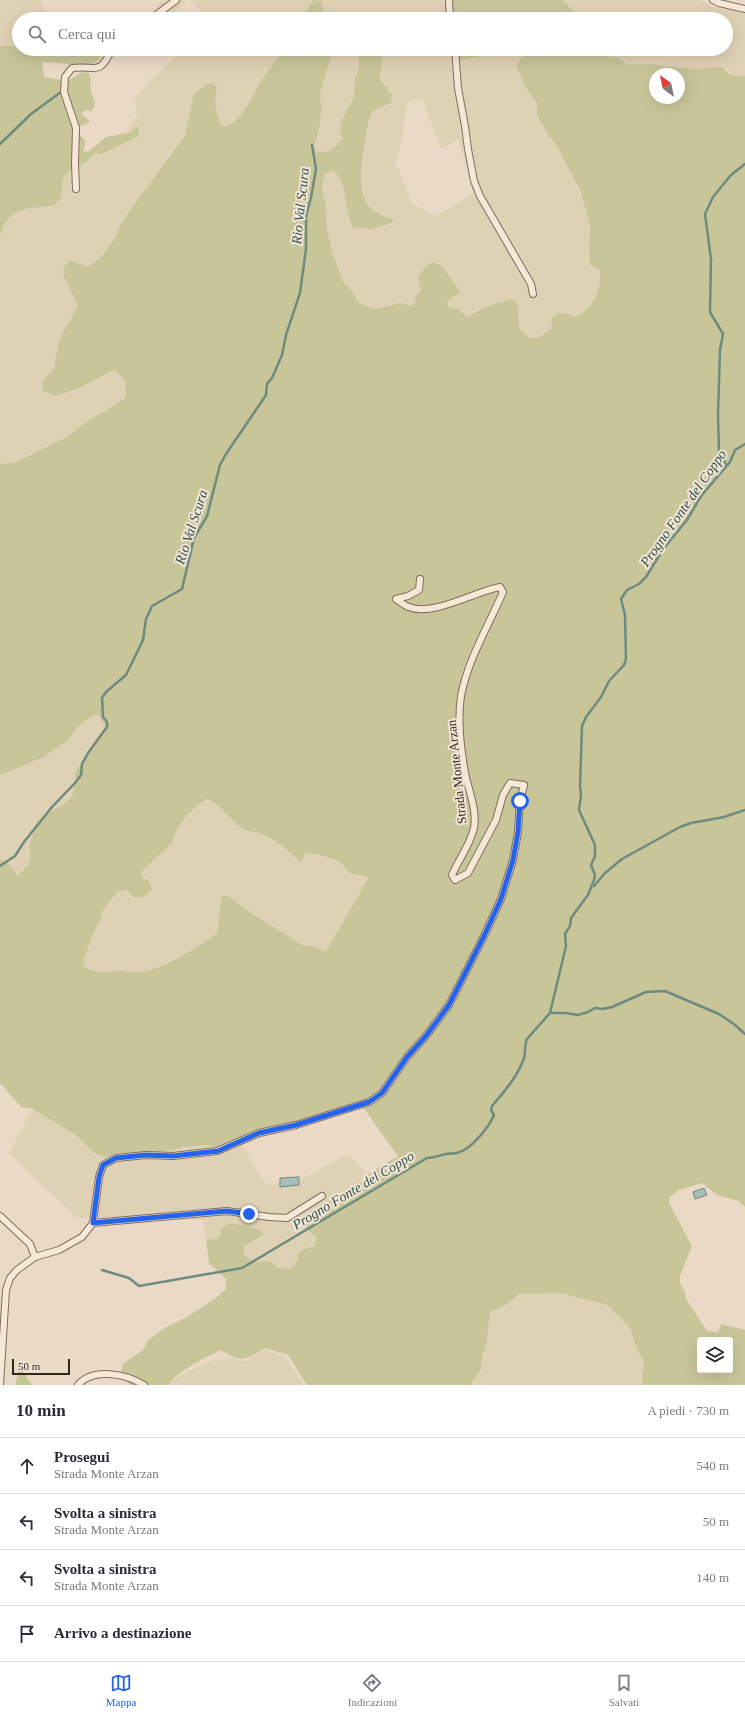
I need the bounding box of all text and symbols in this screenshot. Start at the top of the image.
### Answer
search box [12,12,733,56]
icon: search [26,23,48,45]
text: Cerca qui [58,26,116,42]
north arrow [649,68,685,104]
water label: Rio Val Scura [289,167,312,246]
water label: Progno Fonte del Coppo [637,447,729,570]
water label: Rio Val Scura [172,488,211,567]
street label: Strada Monte Arzan [444,719,469,825]
route start [511,792,529,810]
water label: Progno Fonte del Coppo [289,1148,417,1233]
route end [240,1205,258,1223]
map controls [697,1337,733,1373]
button: layers [697,1337,733,1373]
scale bar [12,1357,70,1376]
text: 50 m [18,1360,40,1372]
text: 10 min [16,1401,66,1420]
text: A piedi · 730 m [647,1403,729,1418]
text: Prosegui [54,1449,110,1465]
icon: ahead [16,1455,38,1477]
text: 540 m [696,1458,729,1473]
text: Strada Monte Arzan [54,1466,159,1481]
text: Svolta a sinistra [54,1505,157,1521]
icon: left [16,1511,38,1533]
text: 50 m [703,1514,729,1529]
text: Strada Monte Arzan [54,1522,159,1537]
text: Svolta a sinistra [54,1561,157,1577]
icon: left [16,1567,38,1589]
text: 140 m [696,1570,729,1585]
text: Strada Monte Arzan [54,1578,159,1593]
icon: arrive [16,1623,38,1645]
text: Arrivo a destinazione [54,1625,191,1641]
tab: Mappa [106,1672,136,1708]
tab: Indicazioni [348,1672,397,1708]
tab: Salvati [609,1672,639,1708]

